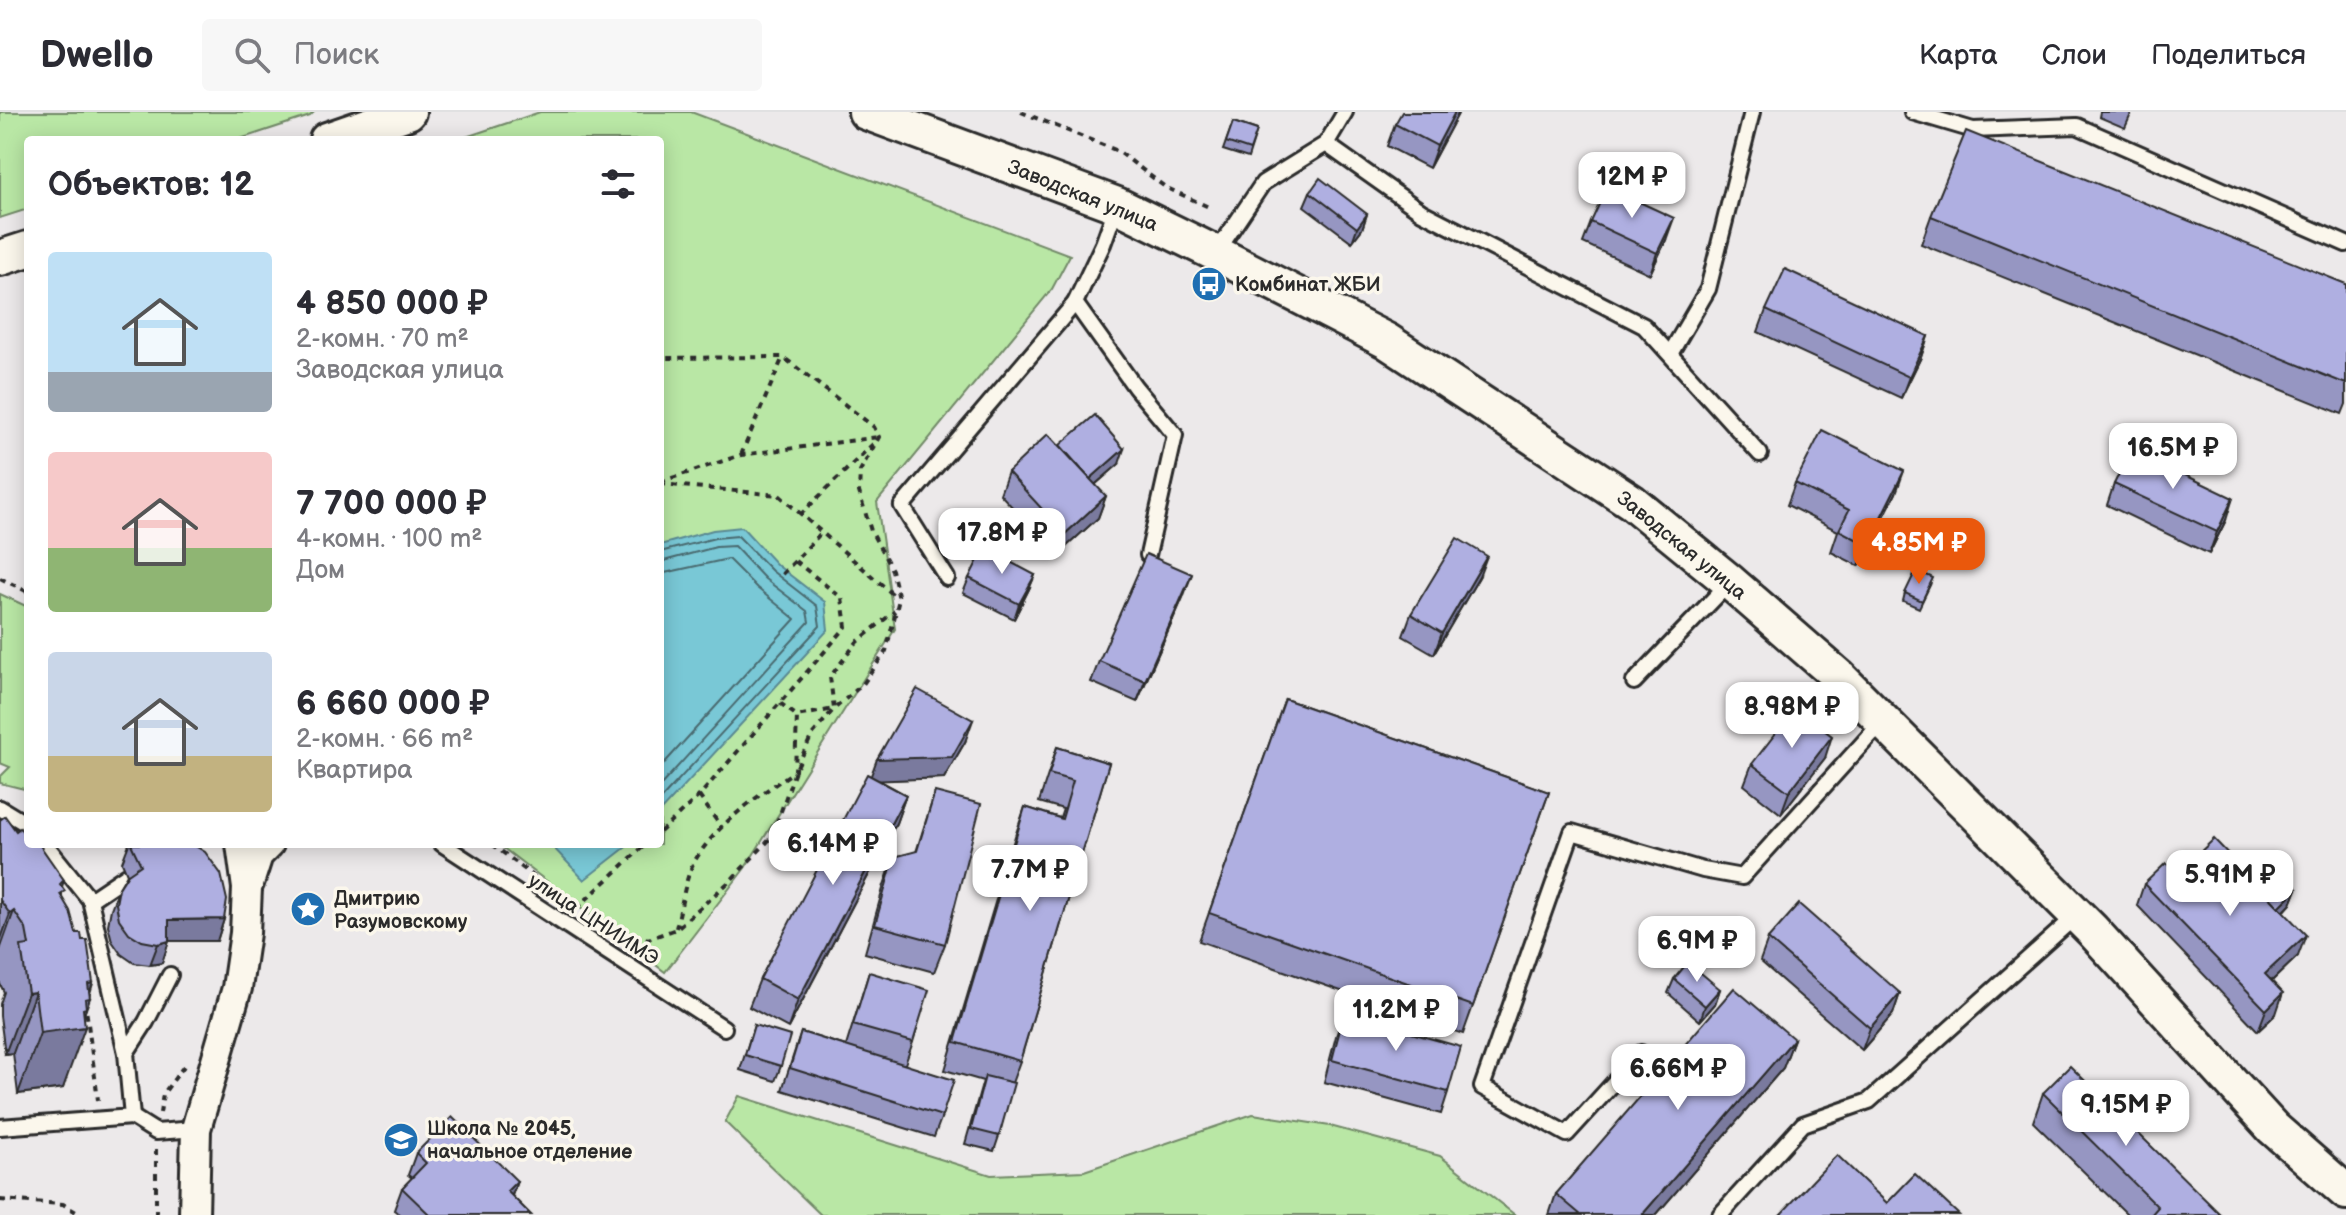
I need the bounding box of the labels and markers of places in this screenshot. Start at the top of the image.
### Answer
pin: 12M ₽ [1576,152,1688,220]
bus stop icon: Комбинат ЖБИ [1190,265,1228,303]
place label: Комбинат ЖБИ [1235,273,1381,297]
pin: 16.5M ₽ [2099,423,2247,491]
pin: 17.8M ₽ [928,508,1076,576]
pin: 4.85M ₽ [1845,518,1993,586]
pin: 8.98M ₽ [1718,682,1866,750]
pin: 6.14M ₽ [759,819,907,887]
pin: 7.7M ₽ [965,845,1095,913]
pin: 5.91M ₽ [2156,850,2304,918]
place label: Дмитрию Разумовскому [334,887,468,934]
place icon: Дмитрию Разумовскому [289,890,327,928]
pin: 6.9M ₽ [1632,916,1762,984]
pin: 11.2M ₽ [1322,985,1470,1053]
pin: 6.66M ₽ [1604,1044,1752,1112]
pin: 9.15M ₽ [2052,1080,2200,1148]
place label: Школа № 2045, начальное отделение [427,1117,632,1164]
school or university icon: Школа № 2045, начальное отделение [382,1121,420,1159]

